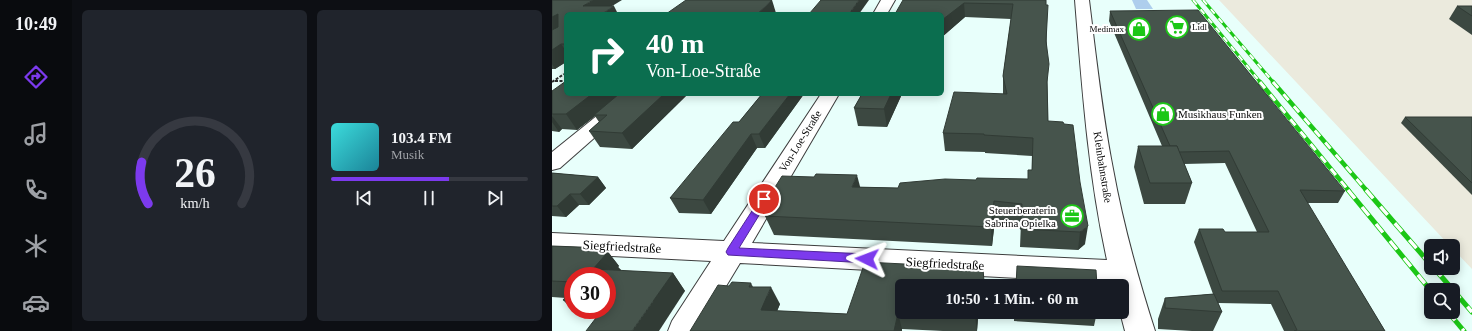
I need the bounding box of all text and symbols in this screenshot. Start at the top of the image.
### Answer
text: 10:49 [15,14,57,34]
supermarket icon: Lidl [1164,14,1190,40]
shop icon: Medimax [1126,16,1152,42]
place label: Lidl [1192,22,1207,32]
place label: Medimax [1090,24,1124,34]
icon: right [580,28,632,80]
text: 40 m [646,28,704,59]
text: Von-Loe-Straße [646,61,761,81]
icon: directions [22,63,50,91]
shop icon: Musikhaus Funken [1150,101,1176,127]
street label: Von-Loe-Straße [776,108,824,174]
place label: Musikhaus Funken [1178,108,1263,120]
icon: music [22,120,50,148]
text: 103.4 FM [391,130,452,146]
street label: Kleinbahnstraße [1091,130,1115,204]
text: Musik [391,147,424,162]
text: 26 [174,149,215,195]
icon: phone [22,176,50,204]
pin [747,182,781,216]
icon: previous [353,187,375,209]
icon: pause [418,187,440,209]
icon: next [484,187,506,209]
icon: arrive [753,188,775,210]
text: km/h [180,194,209,210]
office icon: Steuerberaterin Sabrina Opielka [1059,203,1085,229]
place label: Steuerberaterin Sabrina Opielka [985,204,1056,229]
icon: climate [22,232,50,260]
street label: Siegfriedstraße [582,237,662,256]
position arrow [846,238,888,280]
map controls [1424,239,1460,319]
button: sound [1424,239,1460,275]
street label: Siegfriedstraße [905,254,985,273]
speed limit sign: 30 [564,267,616,319]
button: search [1424,283,1460,319]
icon: car [22,289,50,317]
text: 10:50 · 1 Min. · 60 m [946,291,1078,307]

